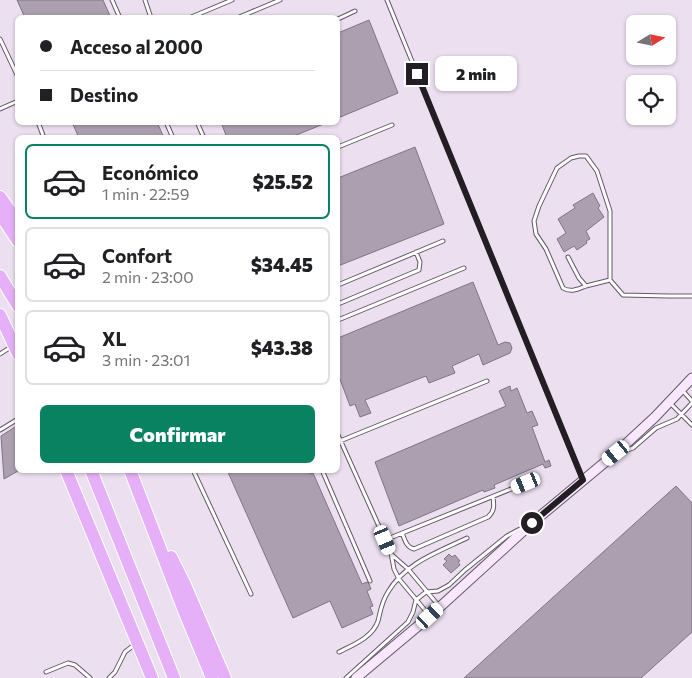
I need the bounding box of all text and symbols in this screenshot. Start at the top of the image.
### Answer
north arrow [626,15,676,65]
map controls [626,15,676,125]
text: Acceso al 2000 [70,35,203,58]
callout: 2 min [434,56,517,92]
route end [406,63,428,85]
text: 2 min [456,64,496,83]
button: locate [626,75,676,125]
text: Destino [70,83,138,106]
icon: car [42,159,87,204]
text: Económico [102,161,199,184]
text: $25.52 [253,170,313,193]
text: 1 min · 22:59 [102,184,189,203]
icon: car [42,242,87,287]
text: Confort [102,244,172,267]
text: $34.45 [251,253,313,276]
text: 2 min · 23:00 [102,267,194,286]
icon: car [42,325,87,370]
text: XL [102,327,127,350]
text: $43.38 [251,336,313,359]
text: 3 min · 23:01 [102,350,190,369]
button: Confirmar [40,405,315,463]
car [599,438,632,468]
car [509,470,542,496]
route start [521,512,543,534]
car [372,523,397,557]
car [413,600,446,632]

